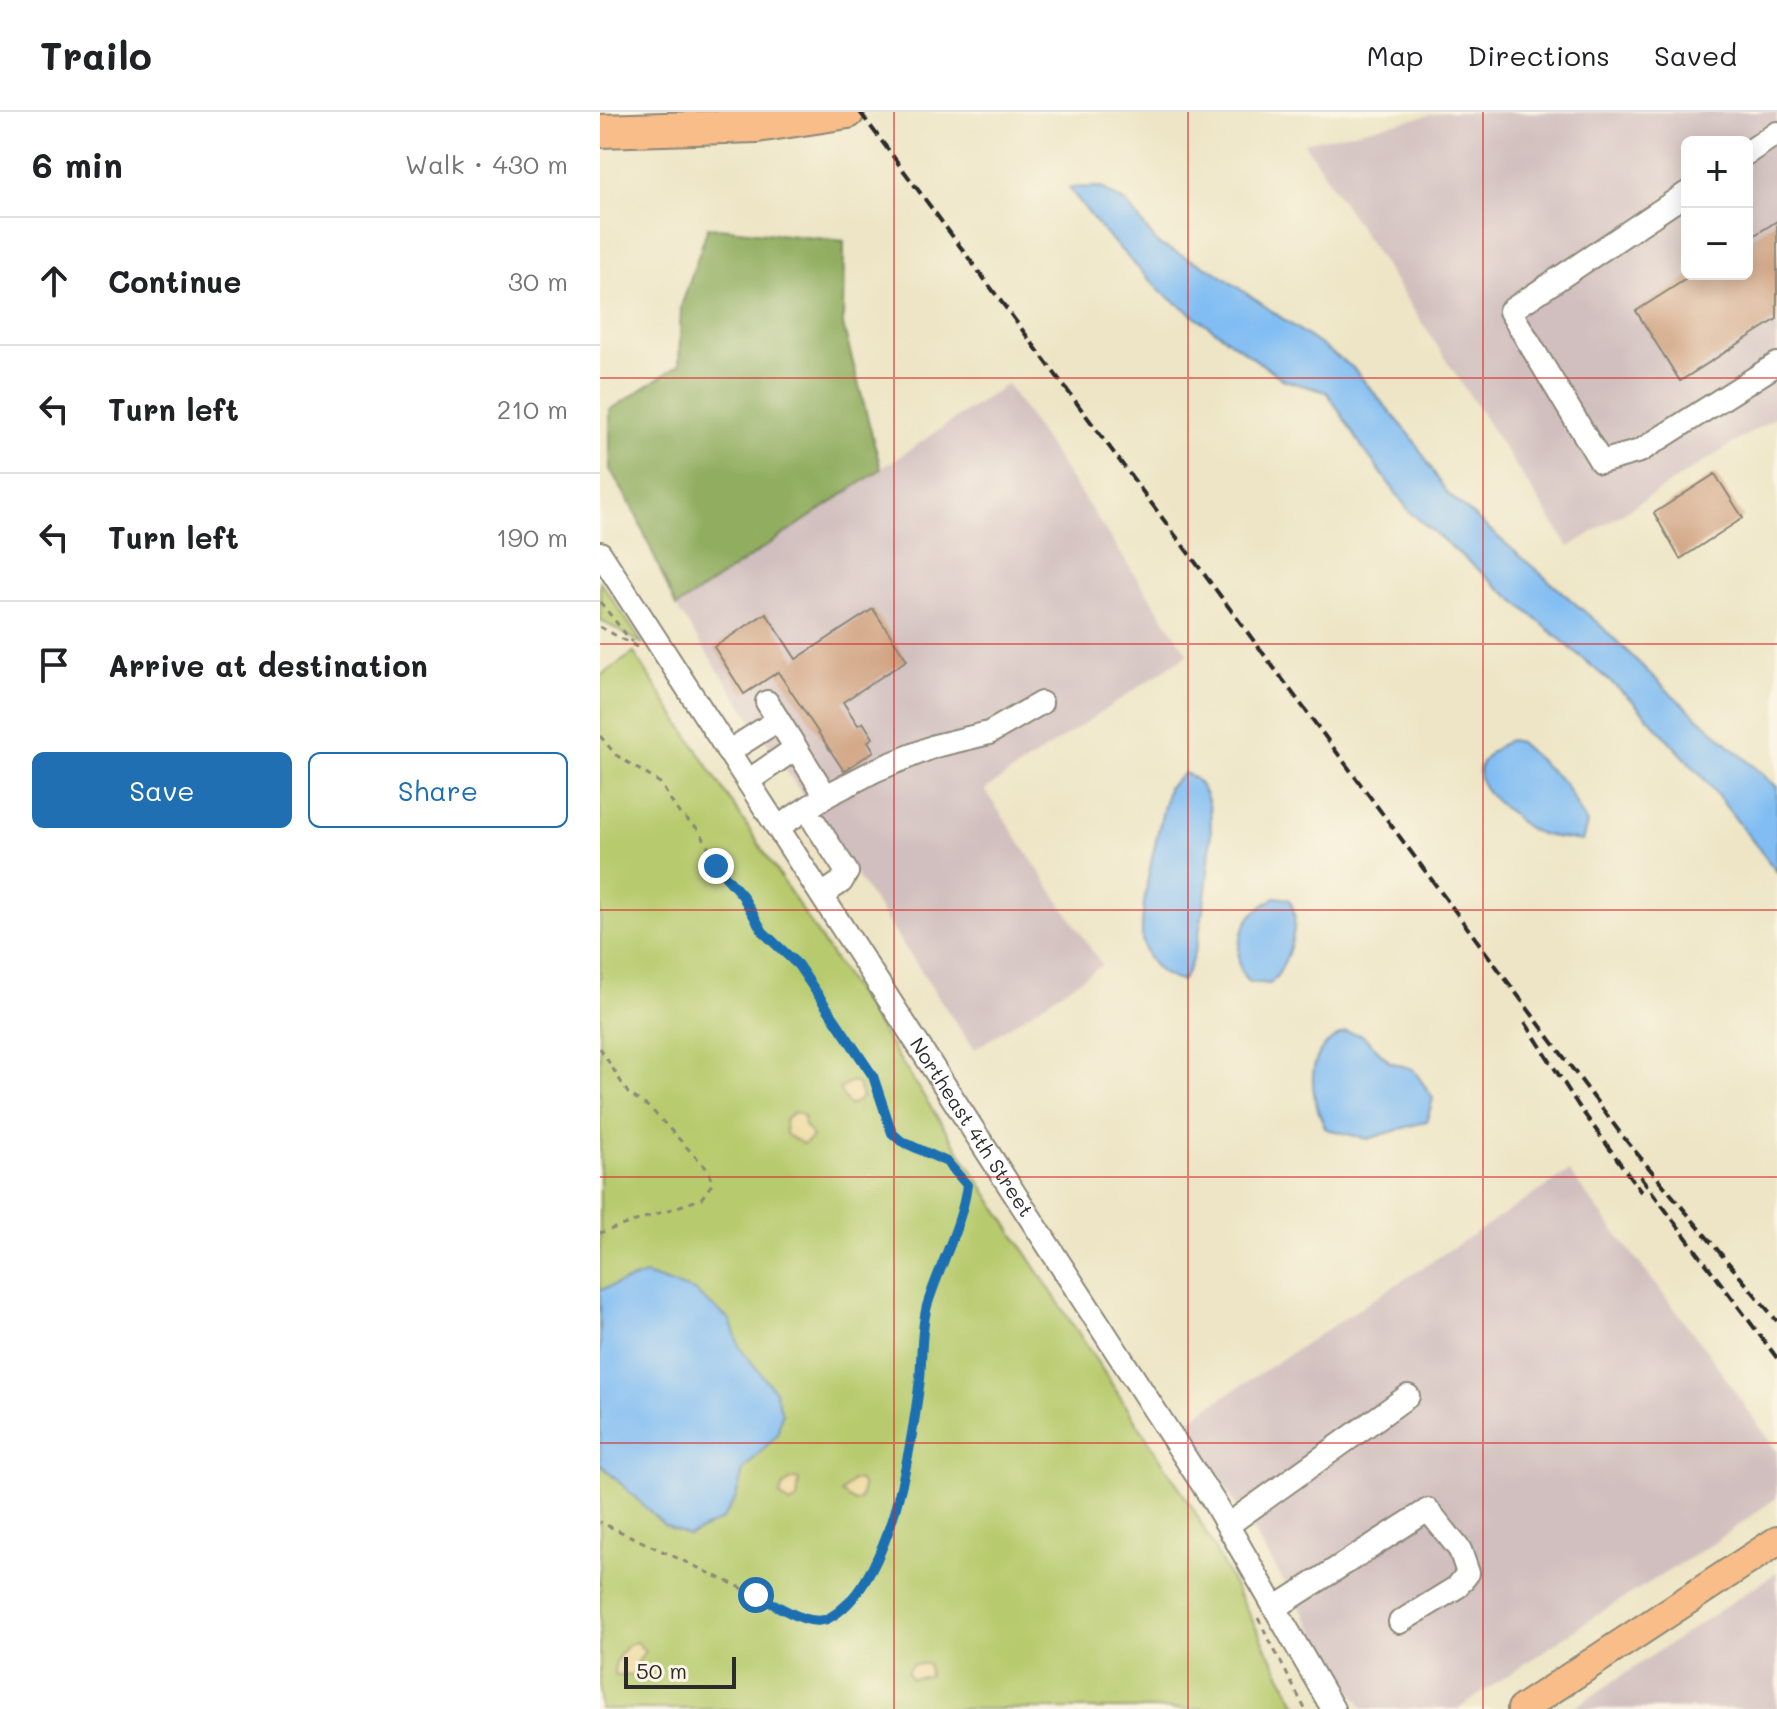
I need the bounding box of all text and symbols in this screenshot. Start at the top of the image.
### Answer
text: Trailo [40,30,152,80]
text: Map [1367,37,1424,73]
text: Directions [1468,37,1610,73]
text: Saved [1654,37,1737,73]
map controls [1681,136,1753,280]
button: + [1681,136,1753,208]
text: 6 min [32,142,123,187]
text: Walk · 430 m [405,147,568,181]
button: − [1681,208,1753,280]
icon: ahead [32,259,76,303]
text: Continue [108,261,241,301]
text: 30 m [508,264,568,298]
icon: left [32,387,76,431]
text: Turn left [108,389,239,429]
text: 210 m [497,392,568,426]
icon: left [32,515,76,559]
text: Turn left [108,517,239,557]
text: 190 m [496,520,568,554]
icon: arrive [32,643,76,687]
text: Arrive at destination [108,645,428,685]
button: Save [32,752,292,828]
button: Share [308,752,568,828]
route end [698,848,734,884]
street label: Northeast 4th Street [905,1032,1040,1221]
route start [738,1577,774,1613]
scale bar [624,1653,736,1689]
text: 50 m [636,1656,687,1685]

